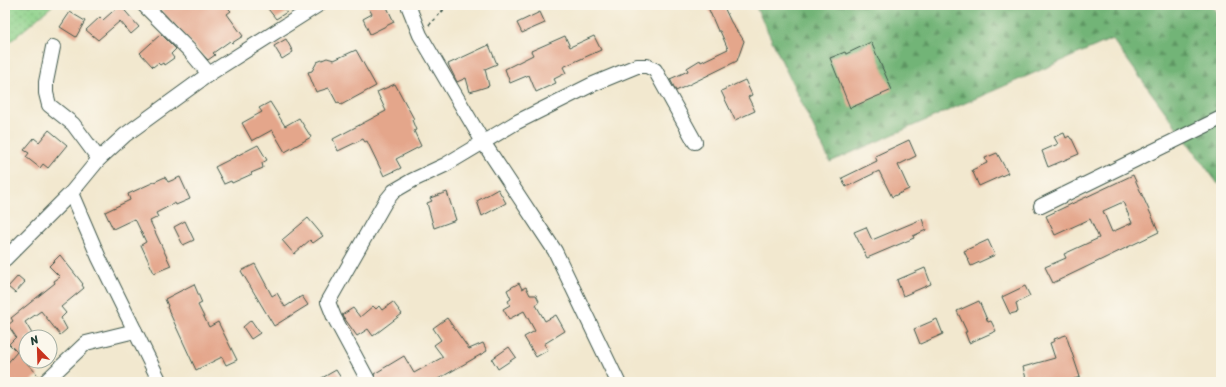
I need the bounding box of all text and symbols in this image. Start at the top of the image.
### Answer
north arrow [18,329,58,369]
text: N [26,330,42,351]

